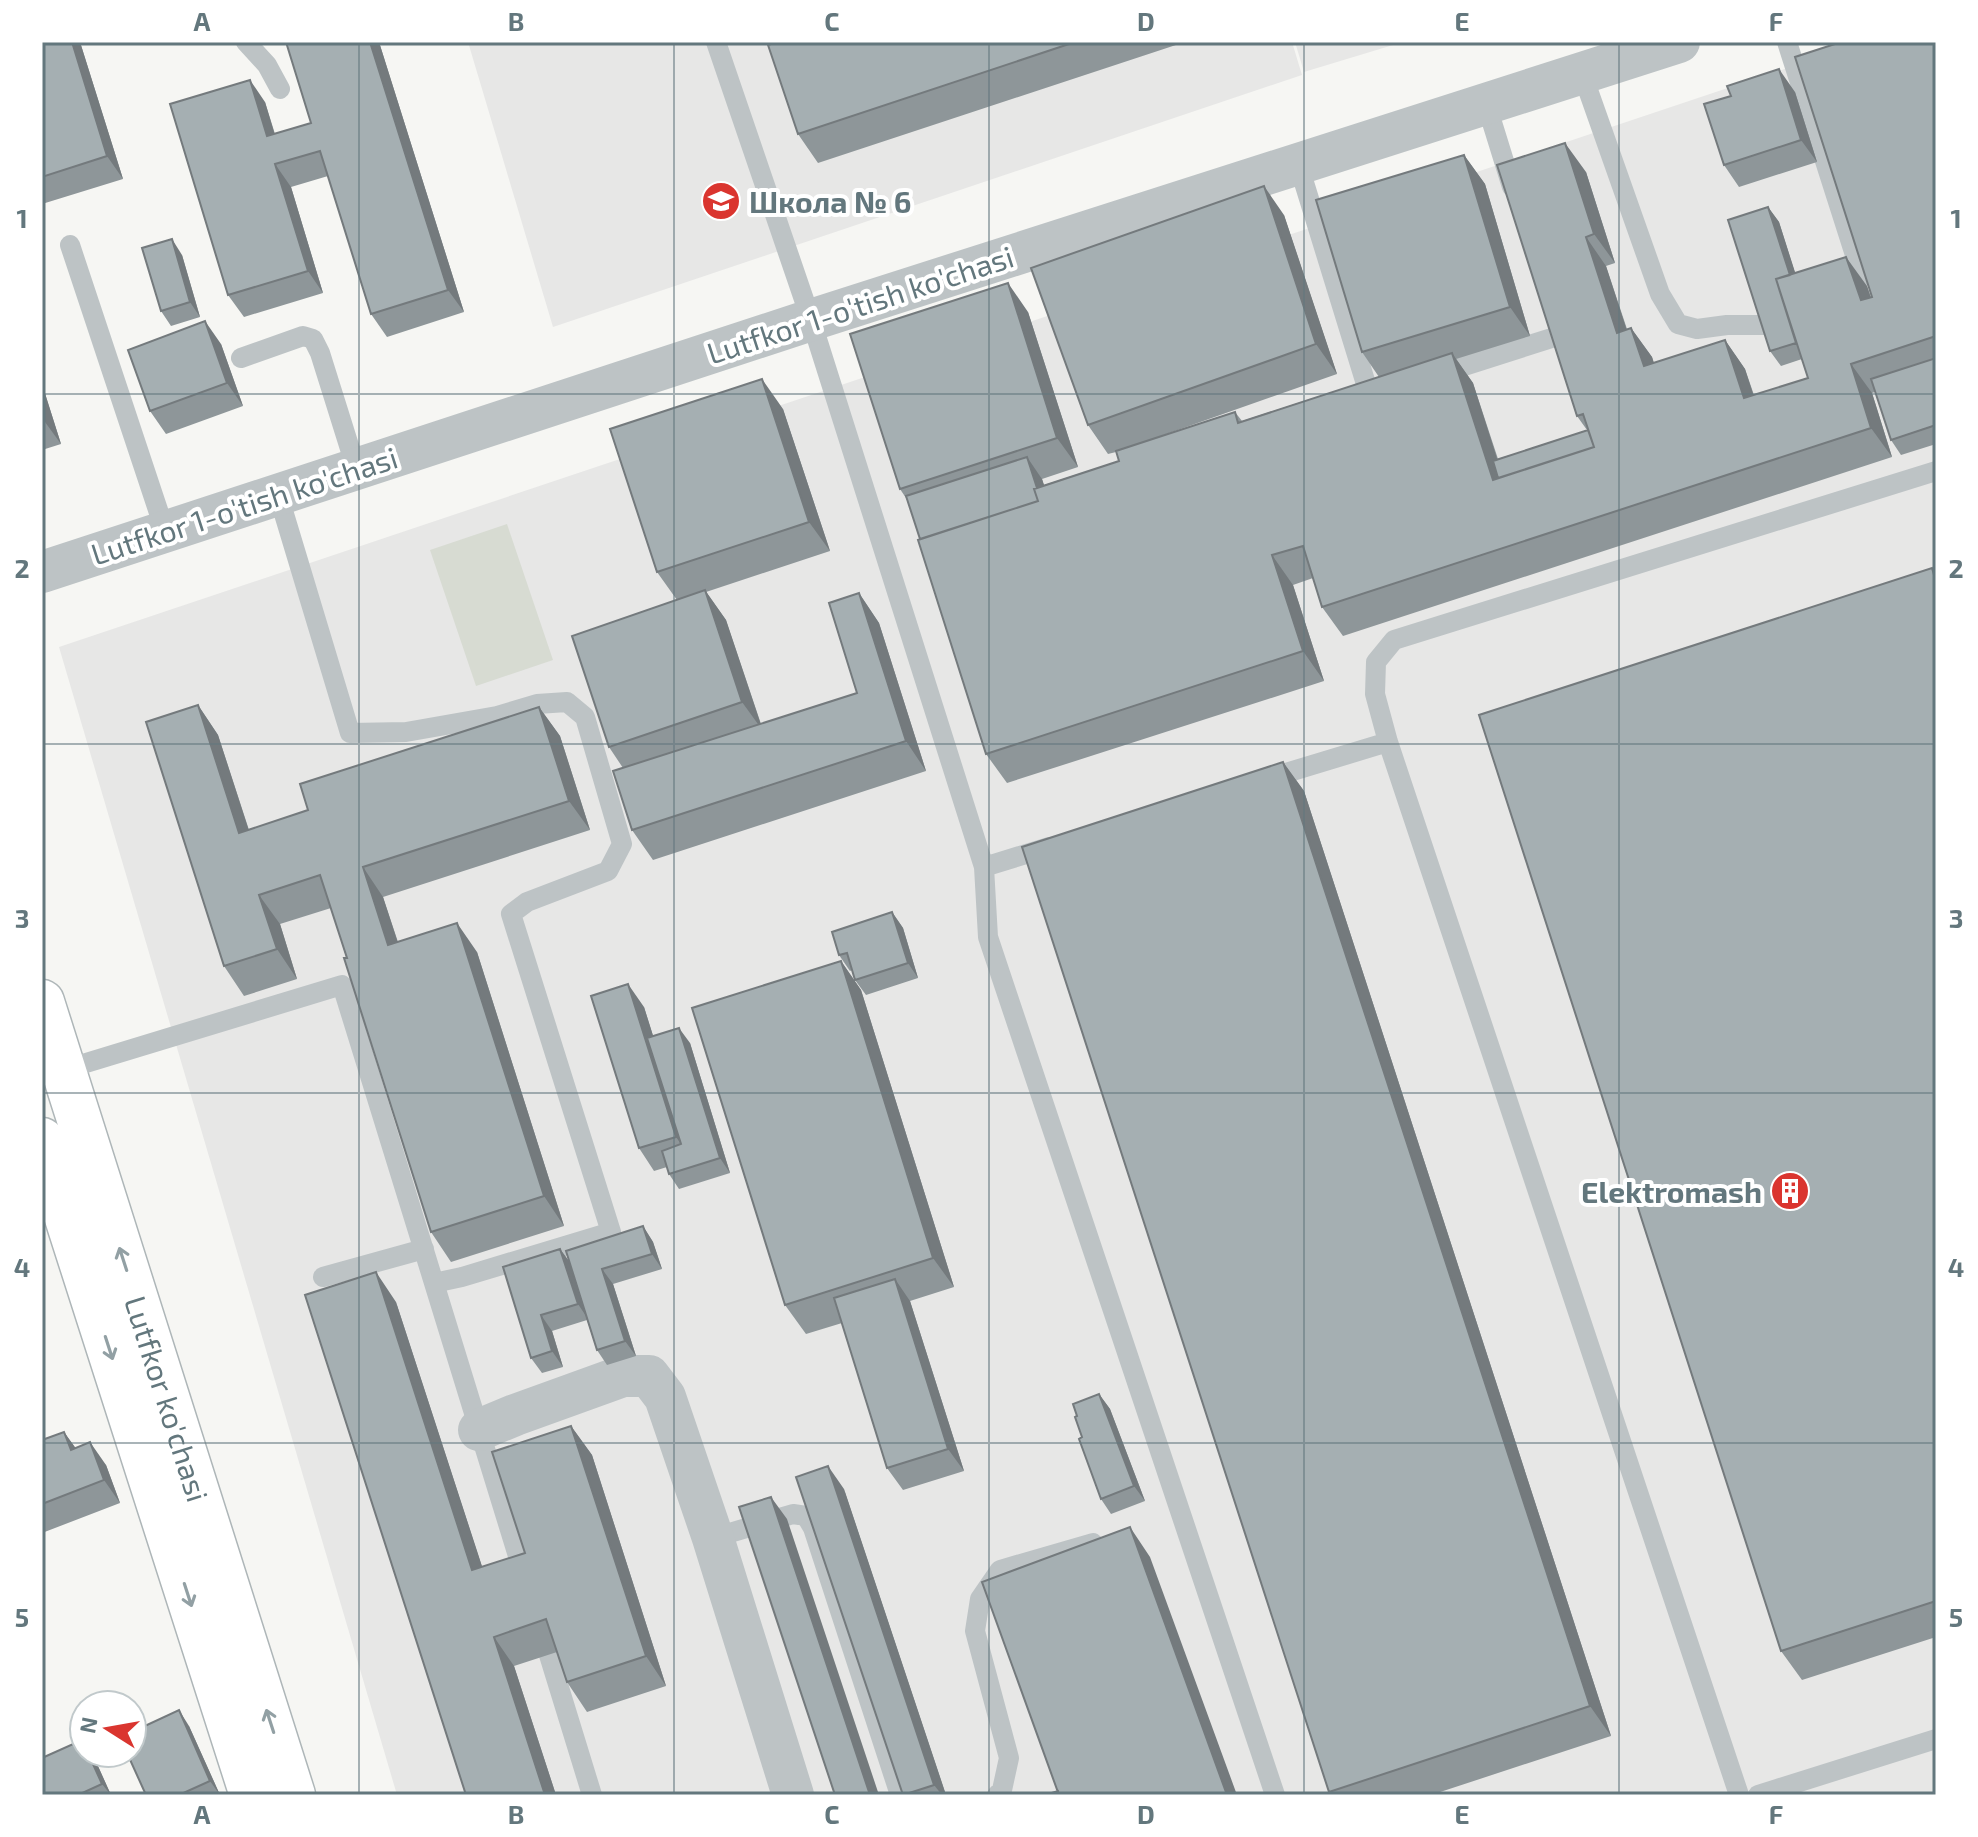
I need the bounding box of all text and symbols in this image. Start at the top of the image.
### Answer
text: A [194,5,211,36]
text: B [508,5,524,36]
text: C [824,5,840,36]
text: D [1137,5,1155,36]
text: E [1454,5,1470,36]
text: F [1769,5,1783,36]
school or university icon: Школа № 6 [700,180,742,222]
place label: Школа № 6 [749,183,911,219]
text: 1 [16,202,28,233]
text: 1 [1950,202,1962,233]
street label: Lutfkor 1-o'tish ko'chasi [702,237,1018,371]
street label: Lutfkor 1-o'tish ko'chasi [86,438,402,572]
text: 2 [14,552,30,583]
text: 2 [1948,552,1964,583]
text: 3 [15,902,29,933]
text: 3 [1949,902,1963,933]
building icon: Elektromash [1769,1170,1811,1212]
place label: Elektromash [1581,1173,1762,1209]
one-way arrow [115,1247,130,1272]
text: 4 [14,1251,30,1282]
text: 4 [1948,1251,1964,1282]
street label: Lutfkor ko'chasi [118,1291,217,1506]
one-way arrow [102,1335,117,1360]
one-way arrow [181,1582,196,1608]
text: 5 [15,1601,29,1632]
text: 5 [1949,1601,1963,1632]
north arrow [68,1689,148,1769]
one-way arrow [261,1708,276,1733]
text: N [73,1715,102,1735]
text: A [194,1798,211,1829]
text: B [508,1798,524,1829]
text: C [824,1798,840,1829]
text: D [1137,1798,1155,1829]
text: E [1454,1798,1470,1829]
text: F [1769,1798,1783,1829]

